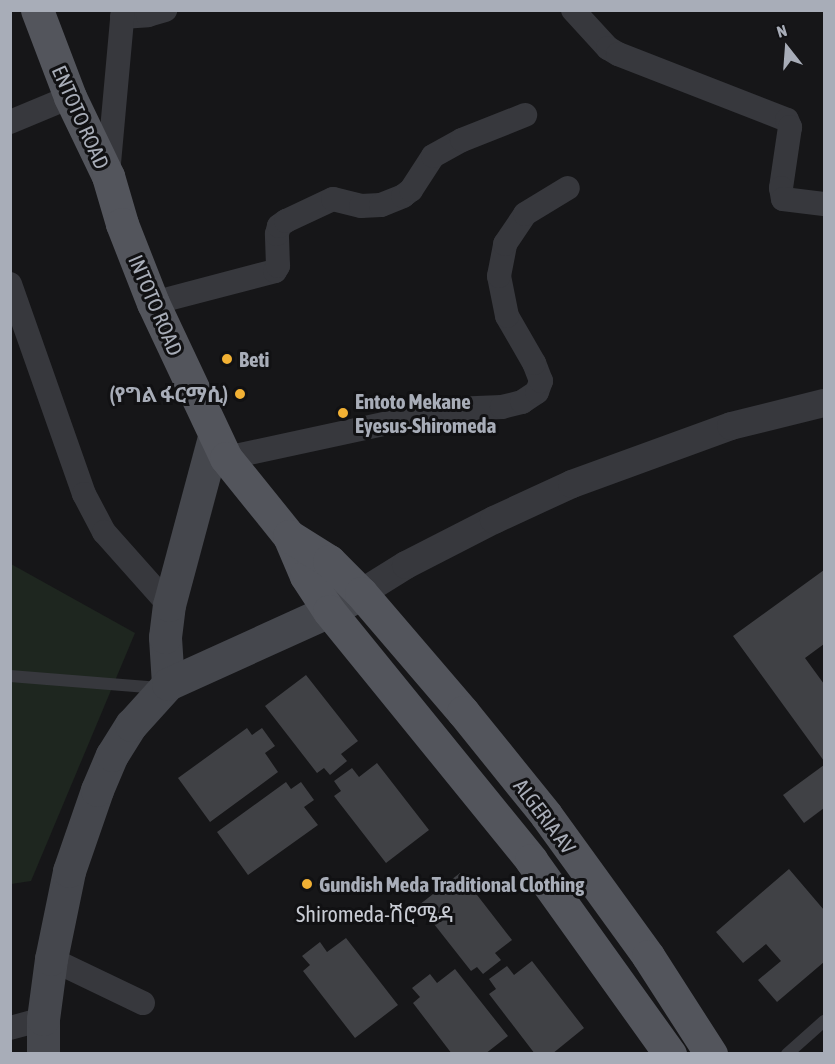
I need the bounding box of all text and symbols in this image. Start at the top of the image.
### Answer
north arrow [757,18,817,78]
text: N [775,21,789,41]
street label: ENTOTO ROAD [47,61,115,173]
street label: INTOTO ROAD [124,251,188,359]
place label: Beti [239,346,269,372]
marker: Beti [220,352,234,366]
place label: (የግል ፋርማሲ) [110,381,228,407]
marker: (የግል ፋርማሲ) [233,387,247,401]
place label: Entoto Mekane Eyesus-Shiromeda [355,388,496,438]
marker: Entoto Mekane Eyesus-Shiromeda [336,406,350,420]
street label: ALGERIA AV [509,774,581,858]
place label: Gundish Meda Traditional Clothing [319,871,584,897]
marker: Gundish Meda Traditional Clothing [300,877,314,891]
district label: Shiromeda-ሽሮሜዳ [296,902,454,928]

